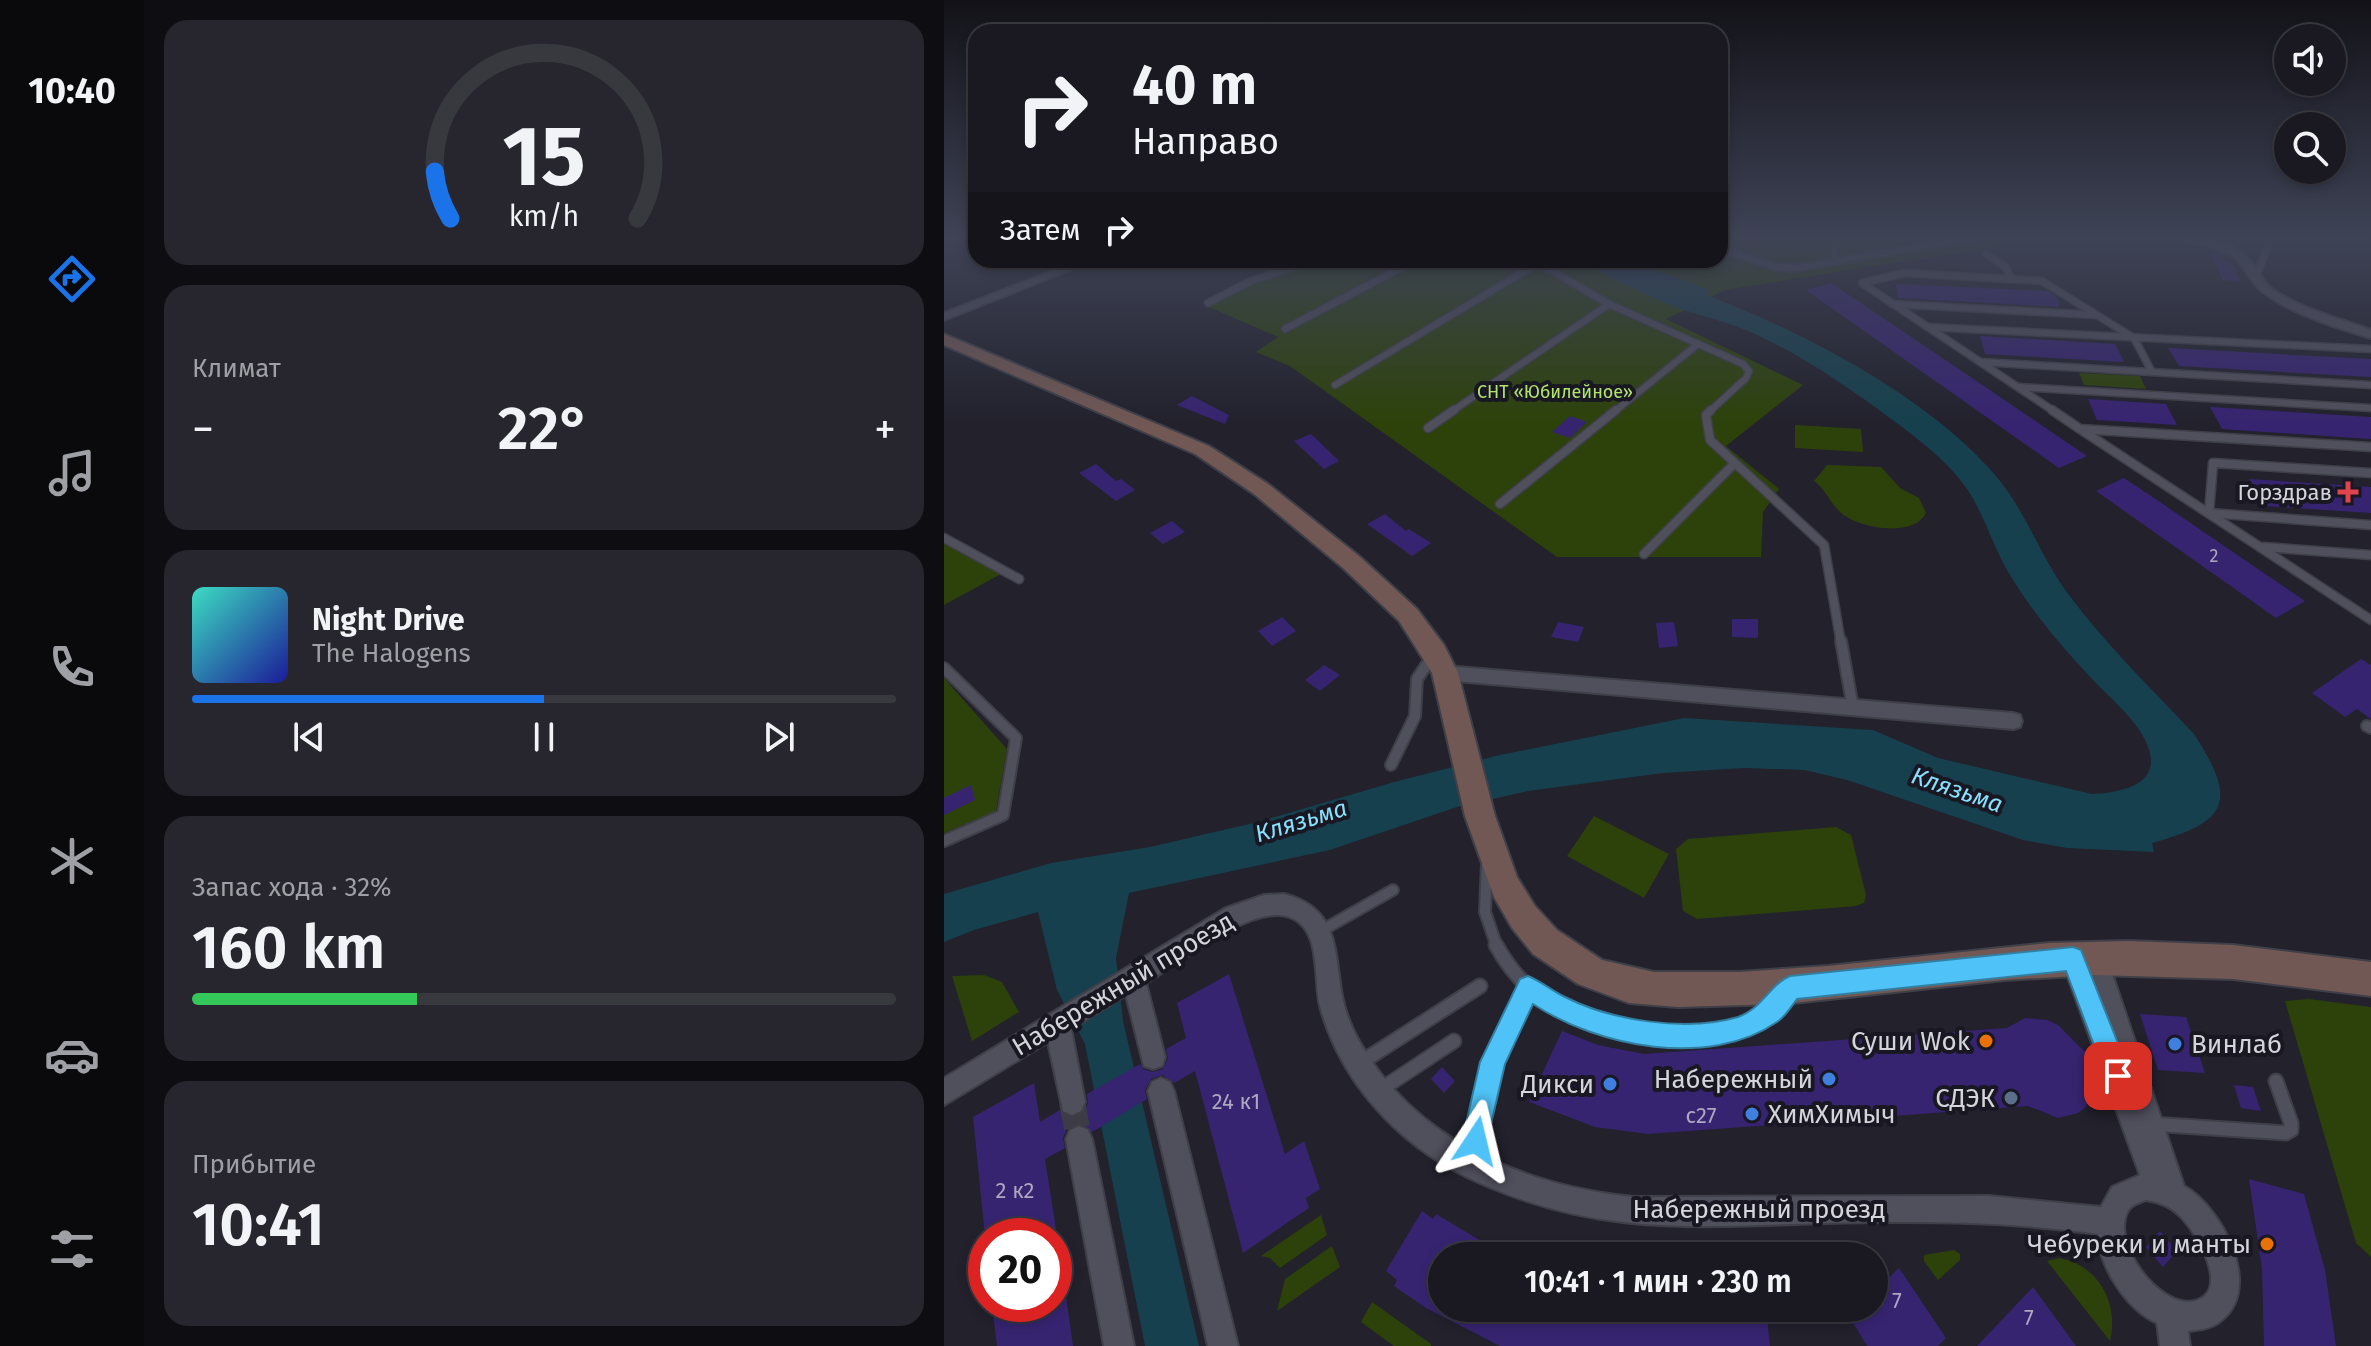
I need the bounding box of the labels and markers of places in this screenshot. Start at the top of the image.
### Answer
place label: Горздрав [2237,479,2332,506]
marker: Горздрав [2339,483,2357,501]
place label: Суши Wok [1851,1026,1971,1057]
place label: Винлаб [2191,1029,2282,1060]
marker: Суши Wok [1977,1032,1995,1050]
marker: Винлаб [2166,1035,2184,1053]
pin [2084,1042,2152,1110]
place label: Набережный [1654,1064,1813,1095]
place label: Дикси [1520,1069,1594,1100]
marker: Набережный [1820,1070,1838,1088]
marker: Дикси [1601,1075,1619,1093]
place label: СДЭК [1935,1083,1996,1114]
marker: СДЭК [2002,1089,2020,1107]
place label: ХимХимыч [1768,1099,1896,1130]
marker: ХимХимыч [1743,1105,1761,1123]
place label: Чебуреки и манты [2027,1229,2251,1260]
marker: Чебуреки и манты [2258,1235,2276,1253]

